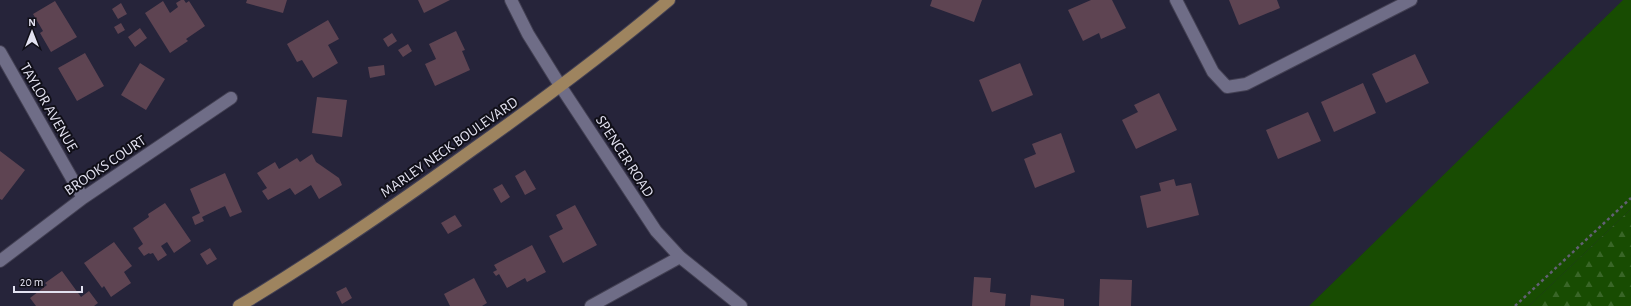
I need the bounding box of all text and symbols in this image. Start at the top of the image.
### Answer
north arrow [12,12,52,52]
text: N [28,17,36,28]
street label: TAYLOR AVENUE [17,60,80,154]
street label: MARLEY NECK BOULEVARD [378,94,521,200]
street label: SPENCER ROAD [593,113,657,200]
street label: BROOKS COURT [62,132,149,198]
scale bar [14,268,82,294]
text: 20 m [20,276,43,288]

